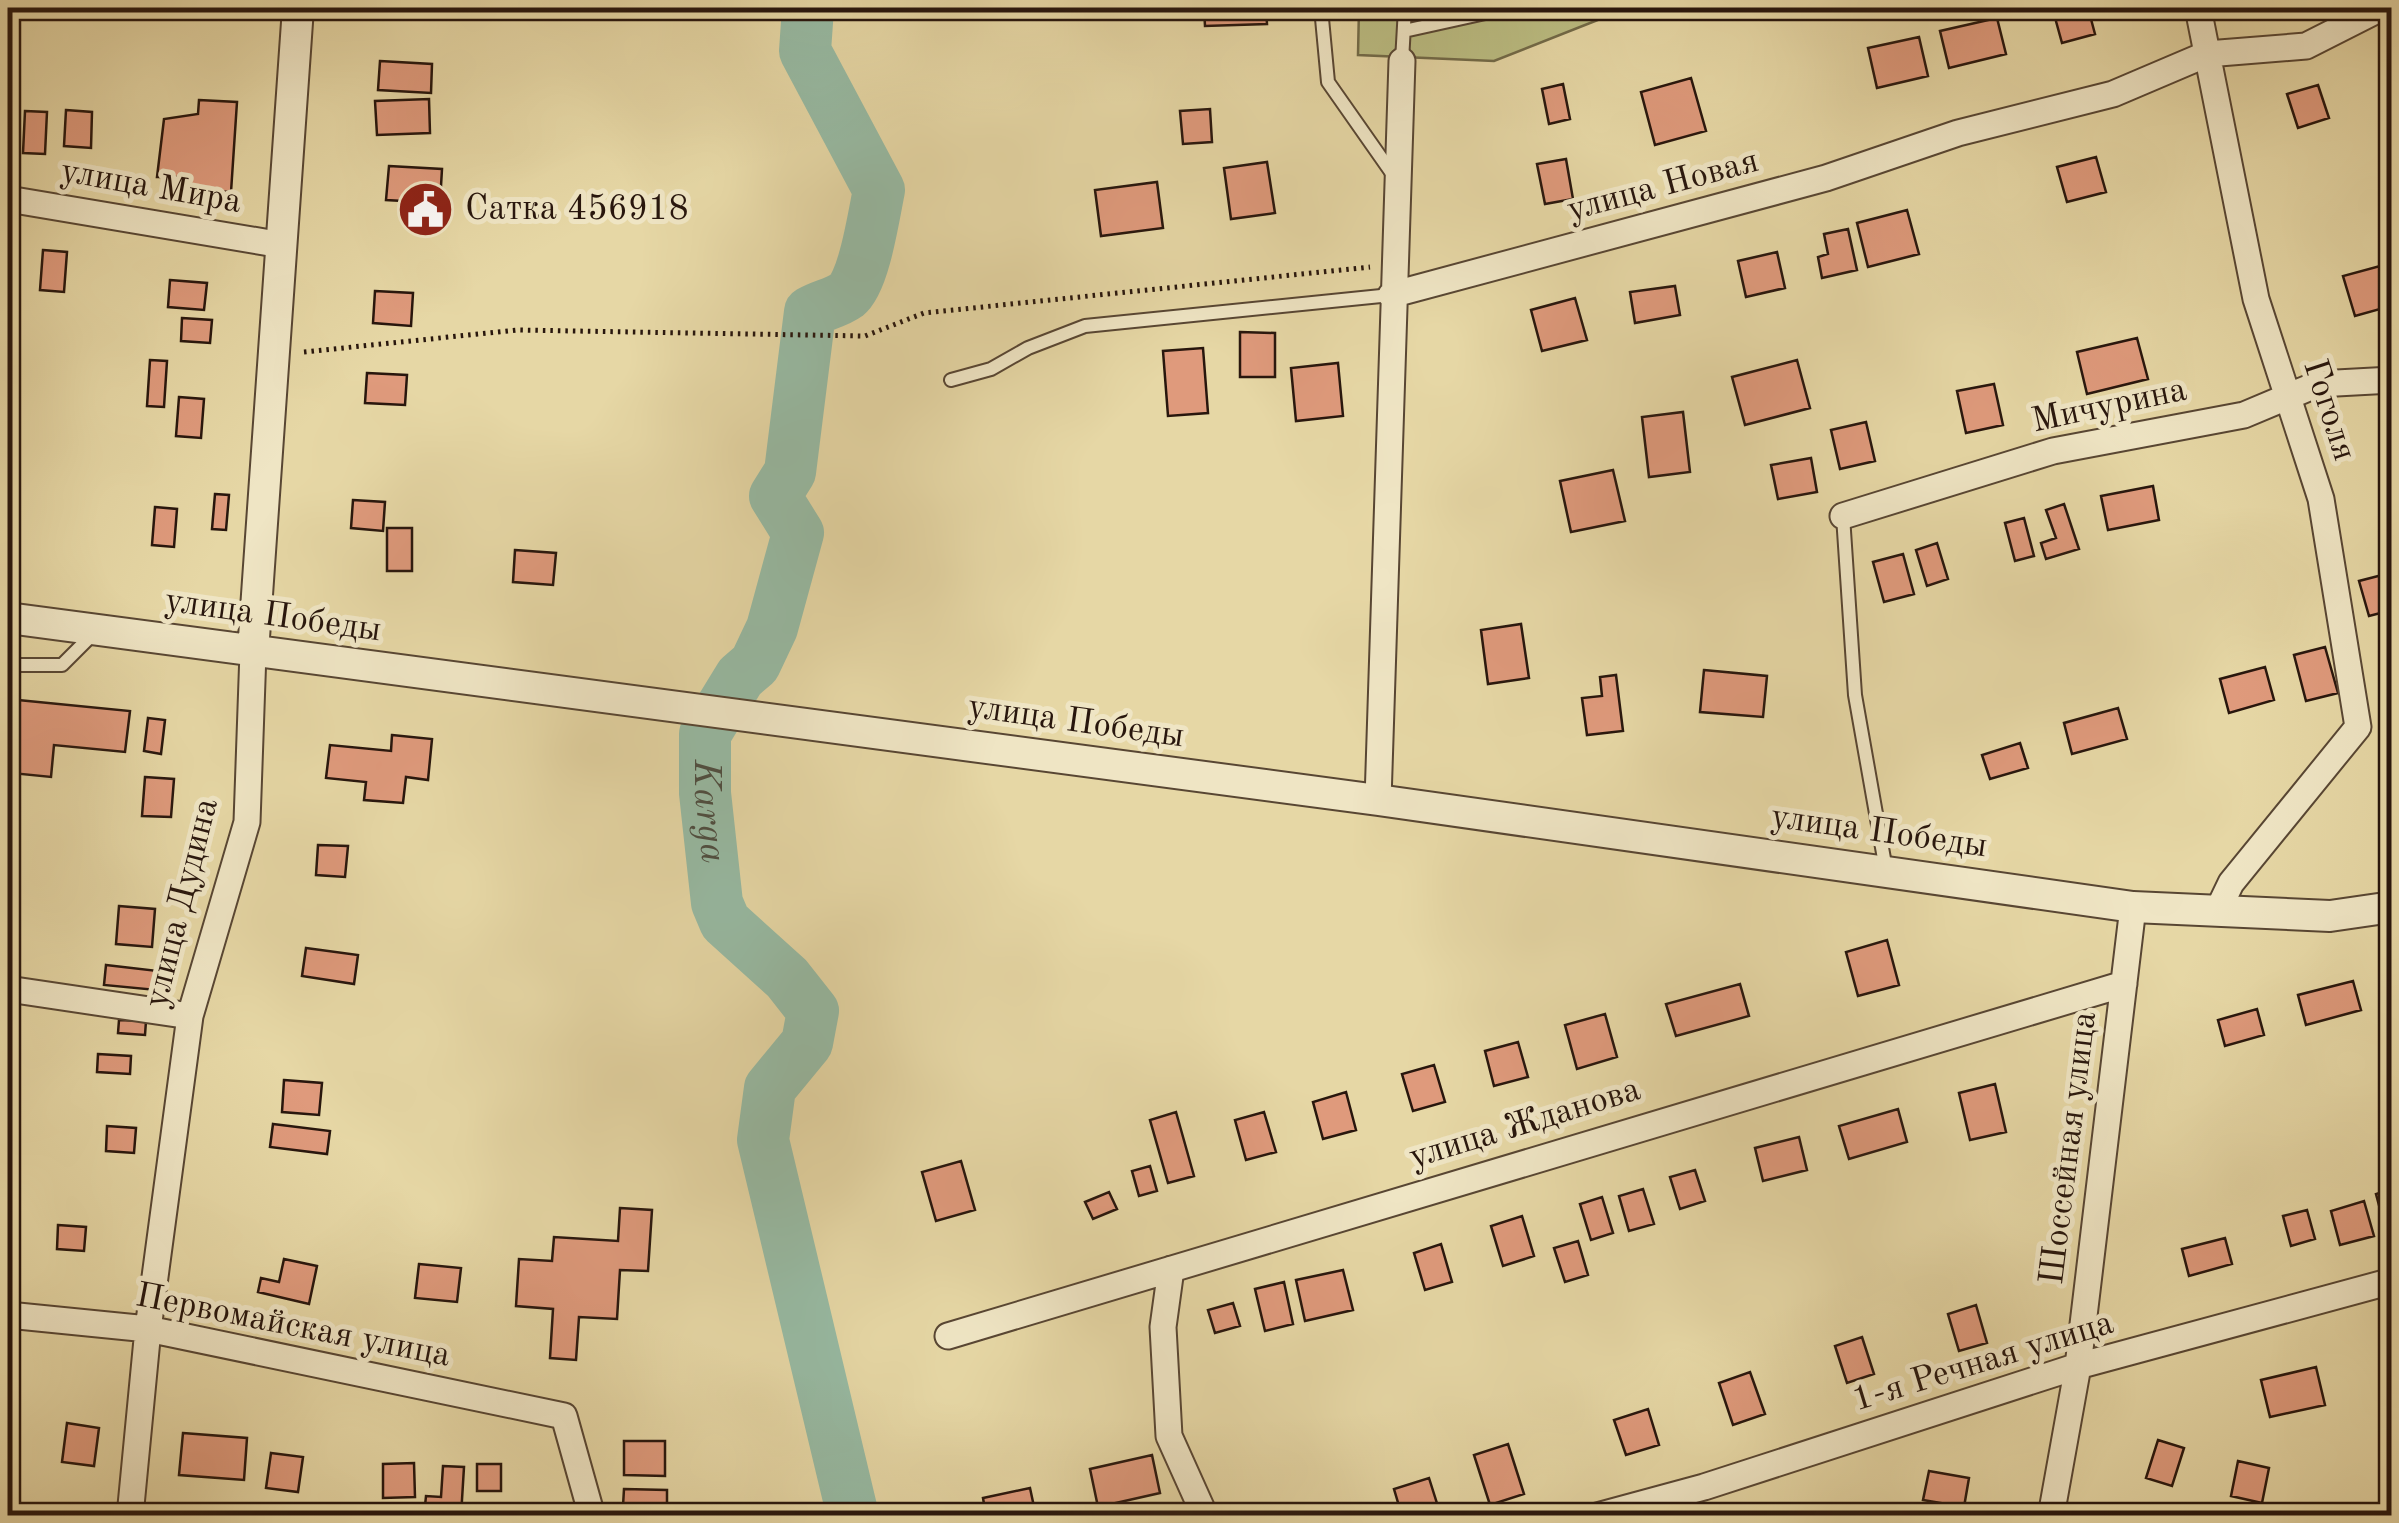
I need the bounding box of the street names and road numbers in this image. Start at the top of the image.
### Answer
street label: улица Новая [1564,144,1762,228]
street label: улица Мира [58,154,244,220]
street label: Гоголя [2296,355,2362,465]
street label: Мичурина [2028,372,2190,440]
street label: улица Победы [163,584,383,648]
street label: улица Победы [966,690,1186,754]
street label: улица Дудина [139,795,225,1011]
street label: улица Победы [1769,800,1989,864]
street label: Шоссейная улица [2035,1009,2103,1287]
street label: улица Жданова [1405,1072,1645,1176]
street label: Первомайская улица [133,1278,453,1374]
street label: 1-я Речная улица [1848,1306,2118,1418]

